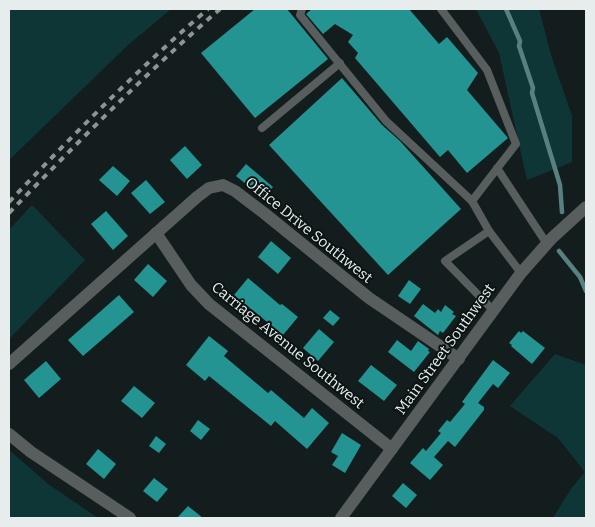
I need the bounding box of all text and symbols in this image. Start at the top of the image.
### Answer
street label: Office Drive Southwest [242,173,377,287]
street label: Carriage Avenue Southwest [208,278,369,413]
street label: Main Street Southwest [392,280,499,418]

